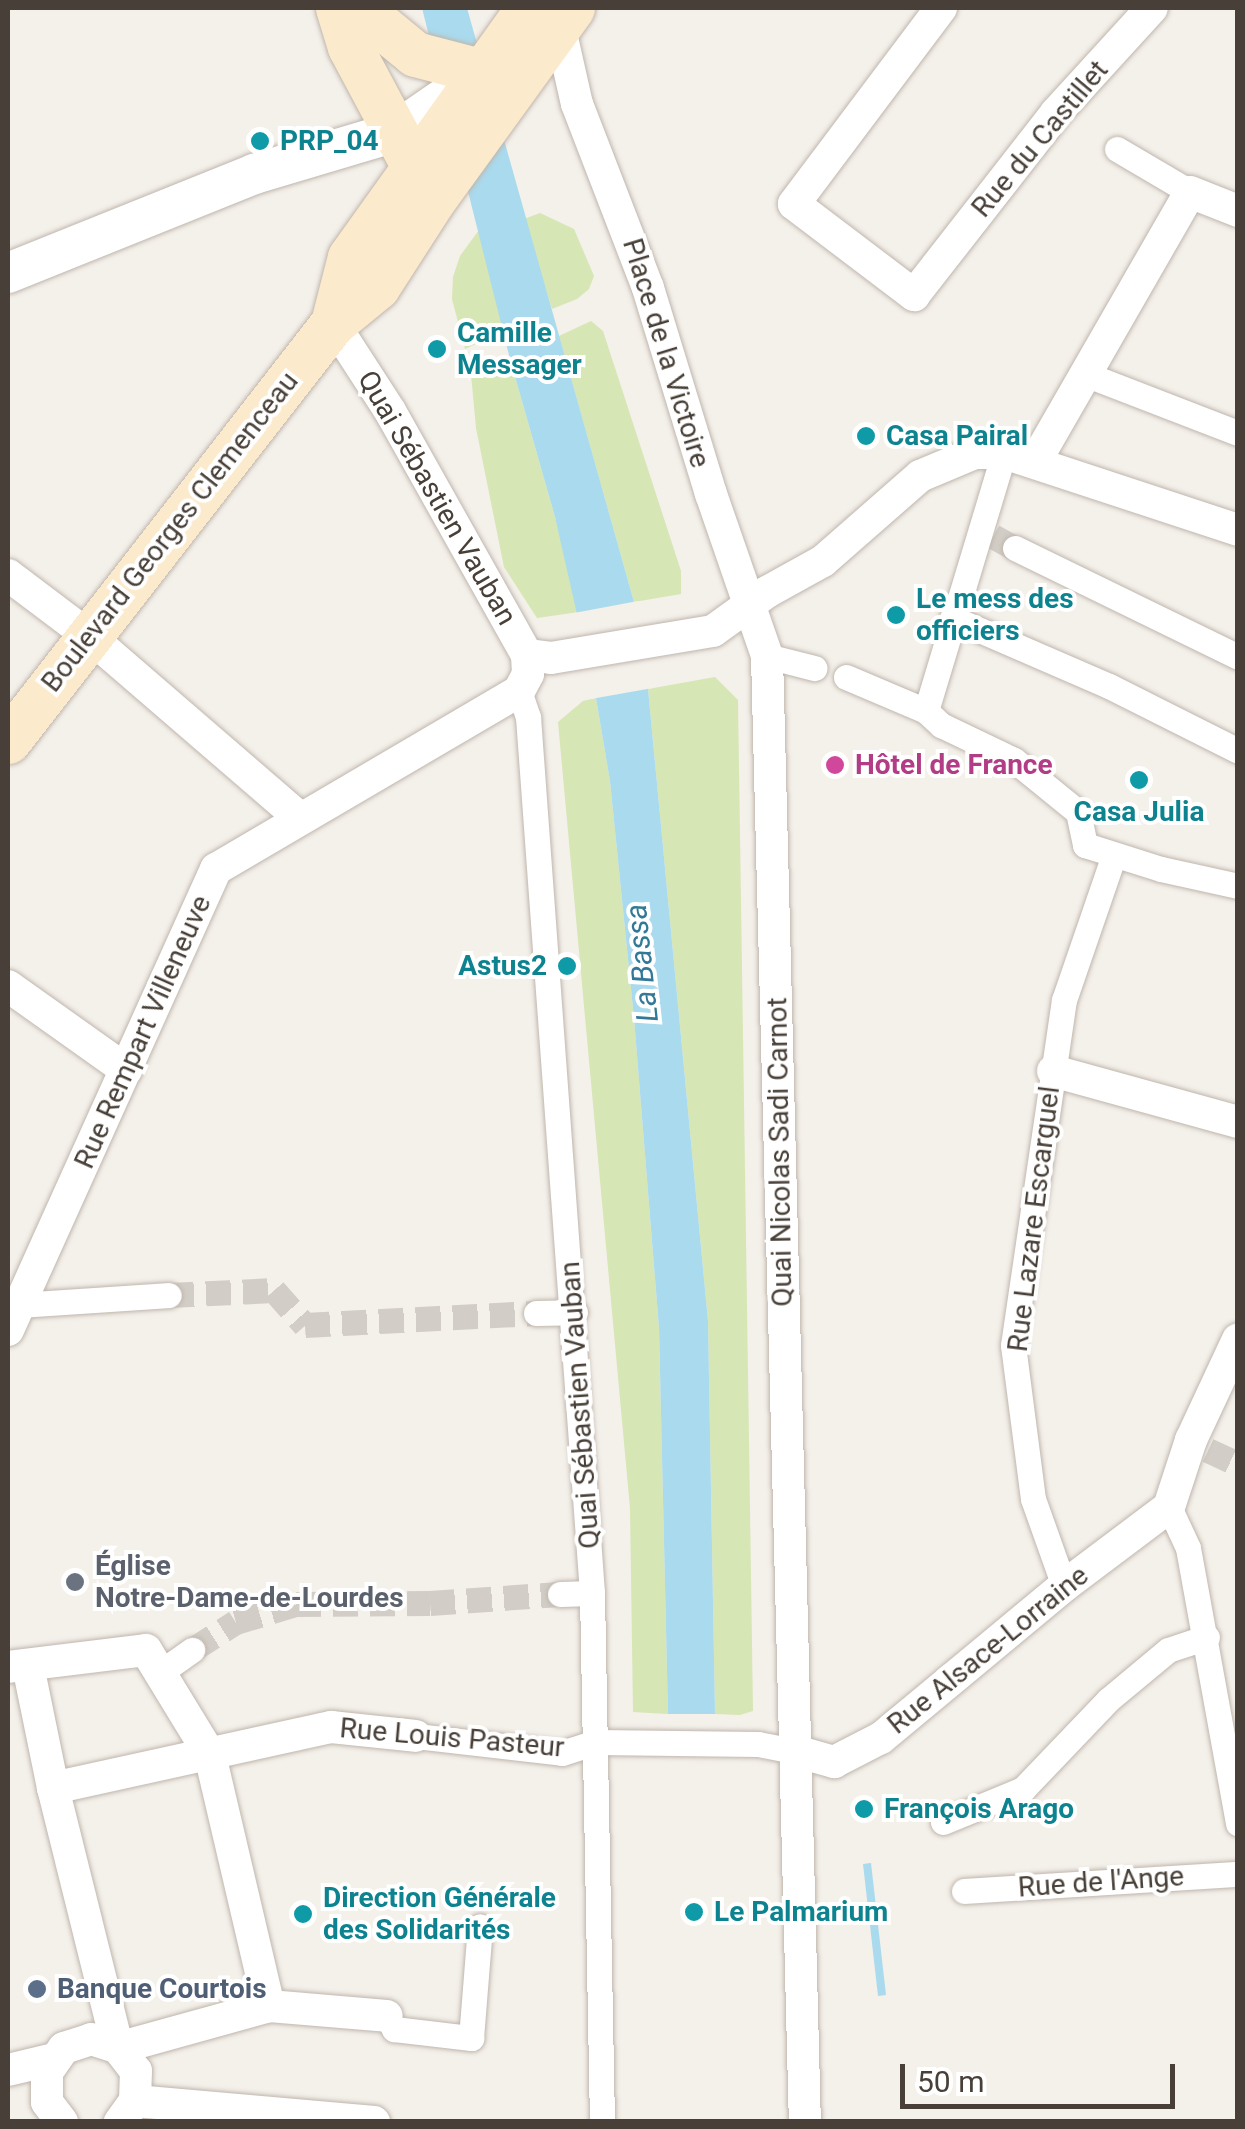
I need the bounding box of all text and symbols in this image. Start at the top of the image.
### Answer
street label: Rue du Castillet [965,54,1115,224]
place label: PRP_04 [280,124,379,158]
marker: PRP_04 [249,130,271,152]
street label: Place de la Victoire [615,234,717,472]
place label: Camille Messager [457,316,582,382]
marker: Camille Messager [426,338,448,360]
street label: Boulevard Georges Clemenceau [35,365,305,699]
street label: Quai Sébastien Vauban [350,365,524,631]
place label: Casa Pairal [886,419,1028,453]
marker: Casa Pairal [855,425,877,447]
place label: Le mess des officiers [916,582,1074,648]
marker: Le mess des officiers [885,604,907,626]
place label: Hôtel de France [855,748,1053,782]
marker: Hôtel de France [824,754,846,776]
marker: Casa Julia [1128,769,1150,791]
place label: Casa Julia [1074,795,1204,829]
street label: Rue Rempart Villeneuve [68,890,218,1174]
water label: La Bassa [618,902,666,1024]
place label: Astus2 [458,949,547,983]
marker: Astus2 [556,955,578,977]
street label: Quai Nicolas Sadi Carnot [761,997,799,1307]
street label: Rue Lazare Escarguel [1001,1084,1067,1354]
street label: Quai Sébastien Vauban [553,1260,607,1550]
place label: Église Notre-Dame-de-Lourdes [95,1549,404,1615]
street label: Rue Alsace-Lorraine [881,1559,1095,1741]
marker: Église Notre-Dame-de-Lourdes [64,1571,86,1593]
street label: Rue Louis Pasteur [338,1711,566,1765]
place label: François Arago [884,1792,1074,1826]
marker: François Arago [853,1798,875,1820]
street label: Rue de l'Ange [1017,1859,1185,1905]
place label: Direction Générale des Solidarités [323,1881,556,1947]
place label: Le Palmarium [714,1895,888,1929]
marker: Le Palmarium [683,1901,705,1923]
marker: Direction Générale des Solidarités [292,1903,314,1925]
place label: Banque Courtois [57,1972,267,2006]
marker: Banque Courtois [26,1978,48,2000]
scale bar [905,2044,1180,2106]
text: 50 m [917,2064,984,2099]

